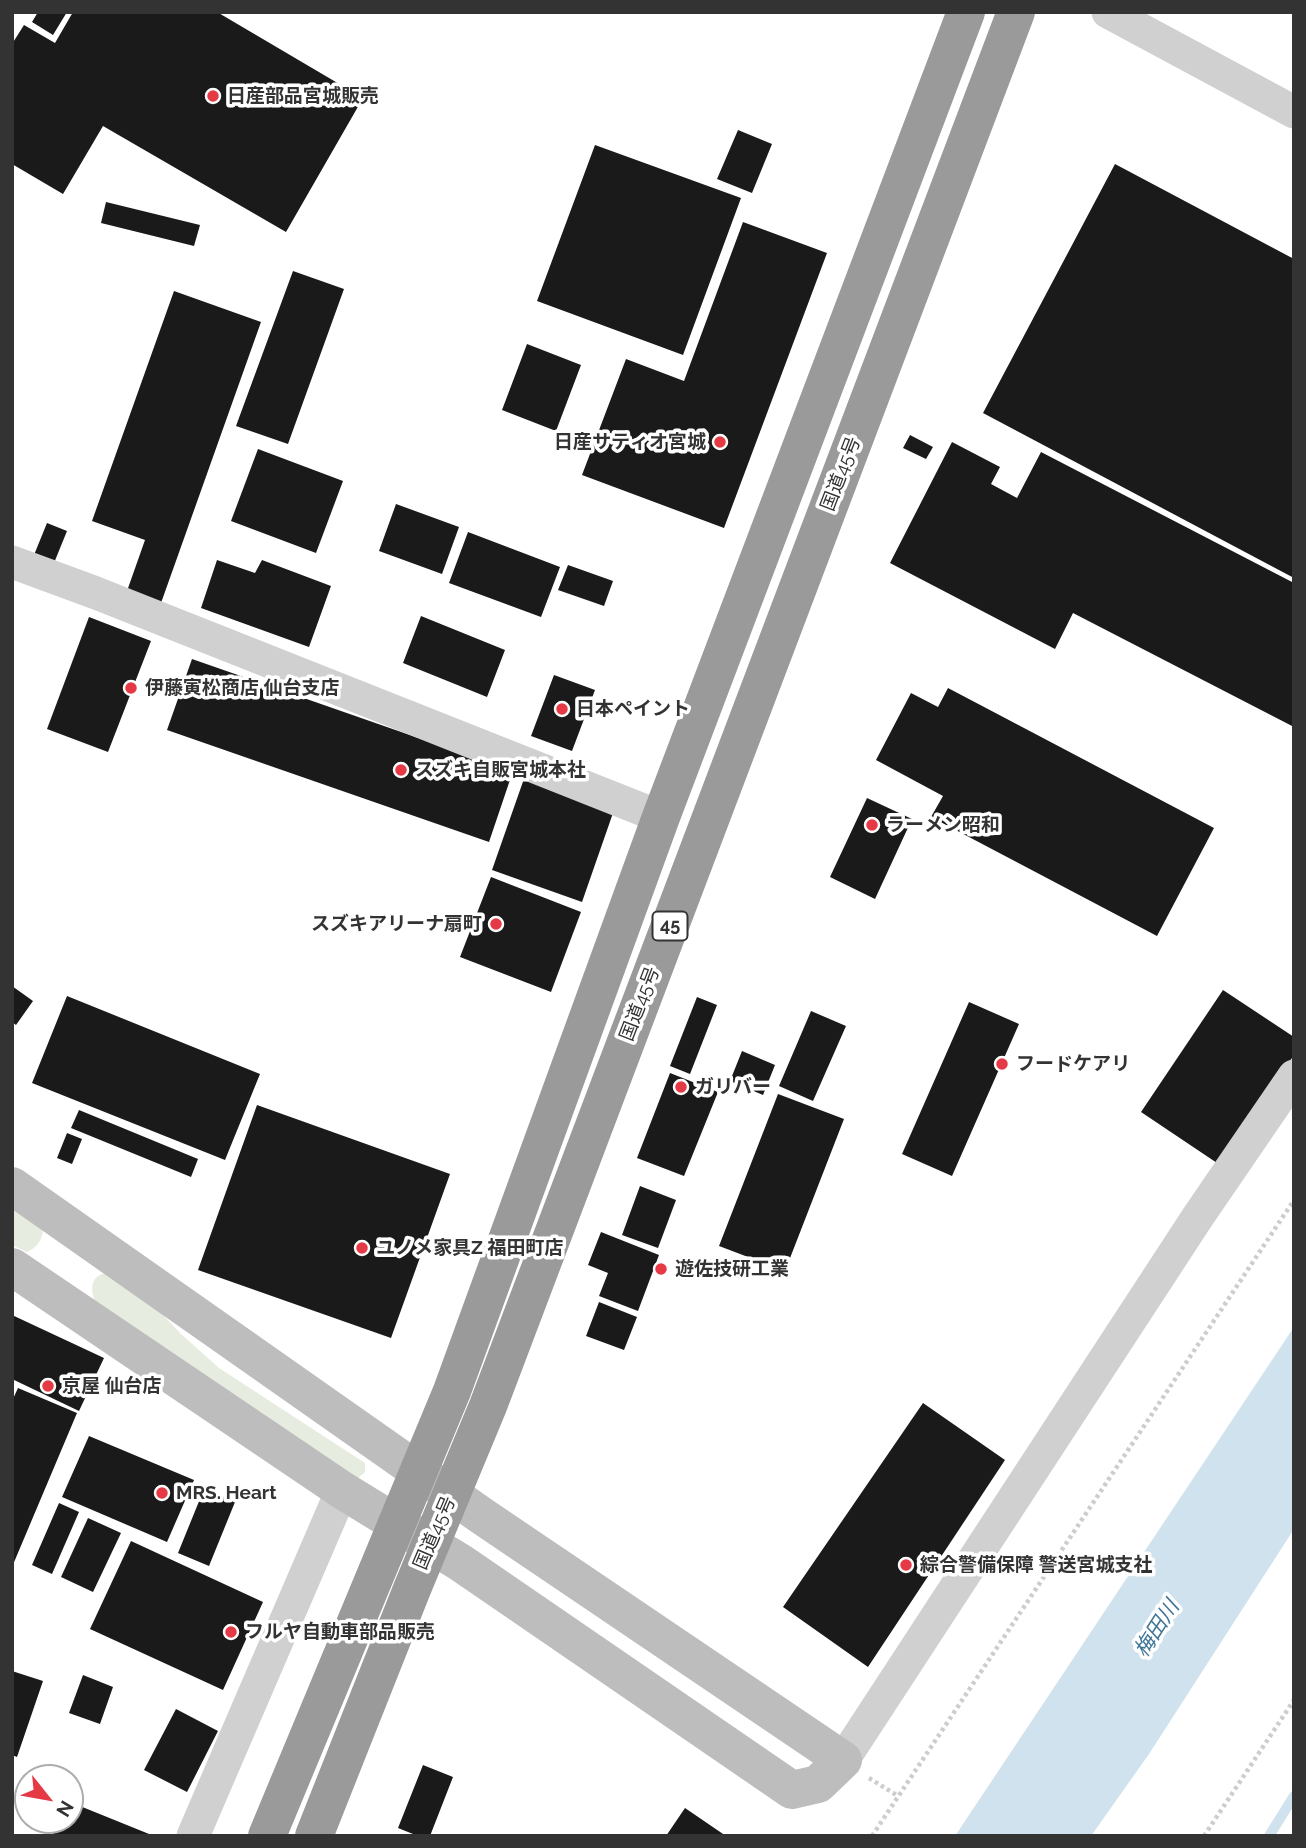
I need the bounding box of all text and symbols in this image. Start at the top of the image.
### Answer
place label: 日産部品宮城販売 [227,85,379,107]
marker: 日産部品宮城販売 [205,88,221,104]
place label: 日産サティオ宮城 [554,431,706,453]
marker: 日産サティオ宮城 [712,434,728,450]
street label: 国道45号 [816,434,866,514]
place label: 伊藤寅松商店 仙台支店 [145,677,340,699]
marker: 伊藤寅松商店 仙台支店 [123,680,139,696]
place label: 日本ペイント [576,698,690,720]
marker: 日本ペイント [554,701,570,717]
place label: スズキ自販宮城本社 [415,759,586,781]
marker: スズキ自販宮城本社 [393,762,409,778]
place label: ラーメン昭和 [886,814,1000,836]
marker: ラーメン昭和 [864,817,880,833]
road number: 45 [652,911,688,940]
place label: スズキアリーナ扇町 [311,913,482,935]
marker: スズキアリーナ扇町 [488,916,504,932]
street label: 国道45号 [615,964,665,1044]
place label: フードケアリ [1016,1053,1130,1075]
marker: フードケアリ [994,1056,1010,1072]
place label: ガリバー [695,1076,771,1098]
marker: ガリバー [673,1079,689,1095]
place label: ユノメ家具Z 福田町店 [376,1237,563,1259]
marker: ユノメ家具Z 福田町店 [354,1240,370,1256]
place label: 遊佐技研工業 [675,1258,789,1280]
marker: 遊佐技研工業 [653,1261,669,1277]
place label: 京屋 仙台店 [62,1375,162,1397]
marker: 京屋 仙台店 [40,1378,56,1394]
place label: MRS. Heart [176,1482,276,1504]
marker: MRS. Heart [154,1485,170,1501]
street label: 国道45号 [409,1493,461,1573]
place label: 綜合警備保障 警送宮城支社 [920,1554,1153,1576]
marker: 綜合警備保障 警送宮城支社 [898,1557,914,1573]
water label: 梅田川 [1129,1596,1185,1662]
place label: フルヤ自動車部品販売 [245,1621,435,1643]
marker: フルヤ自動車部品販売 [223,1624,239,1640]
north arrow [14,1764,84,1834]
text: N [52,1797,78,1821]

